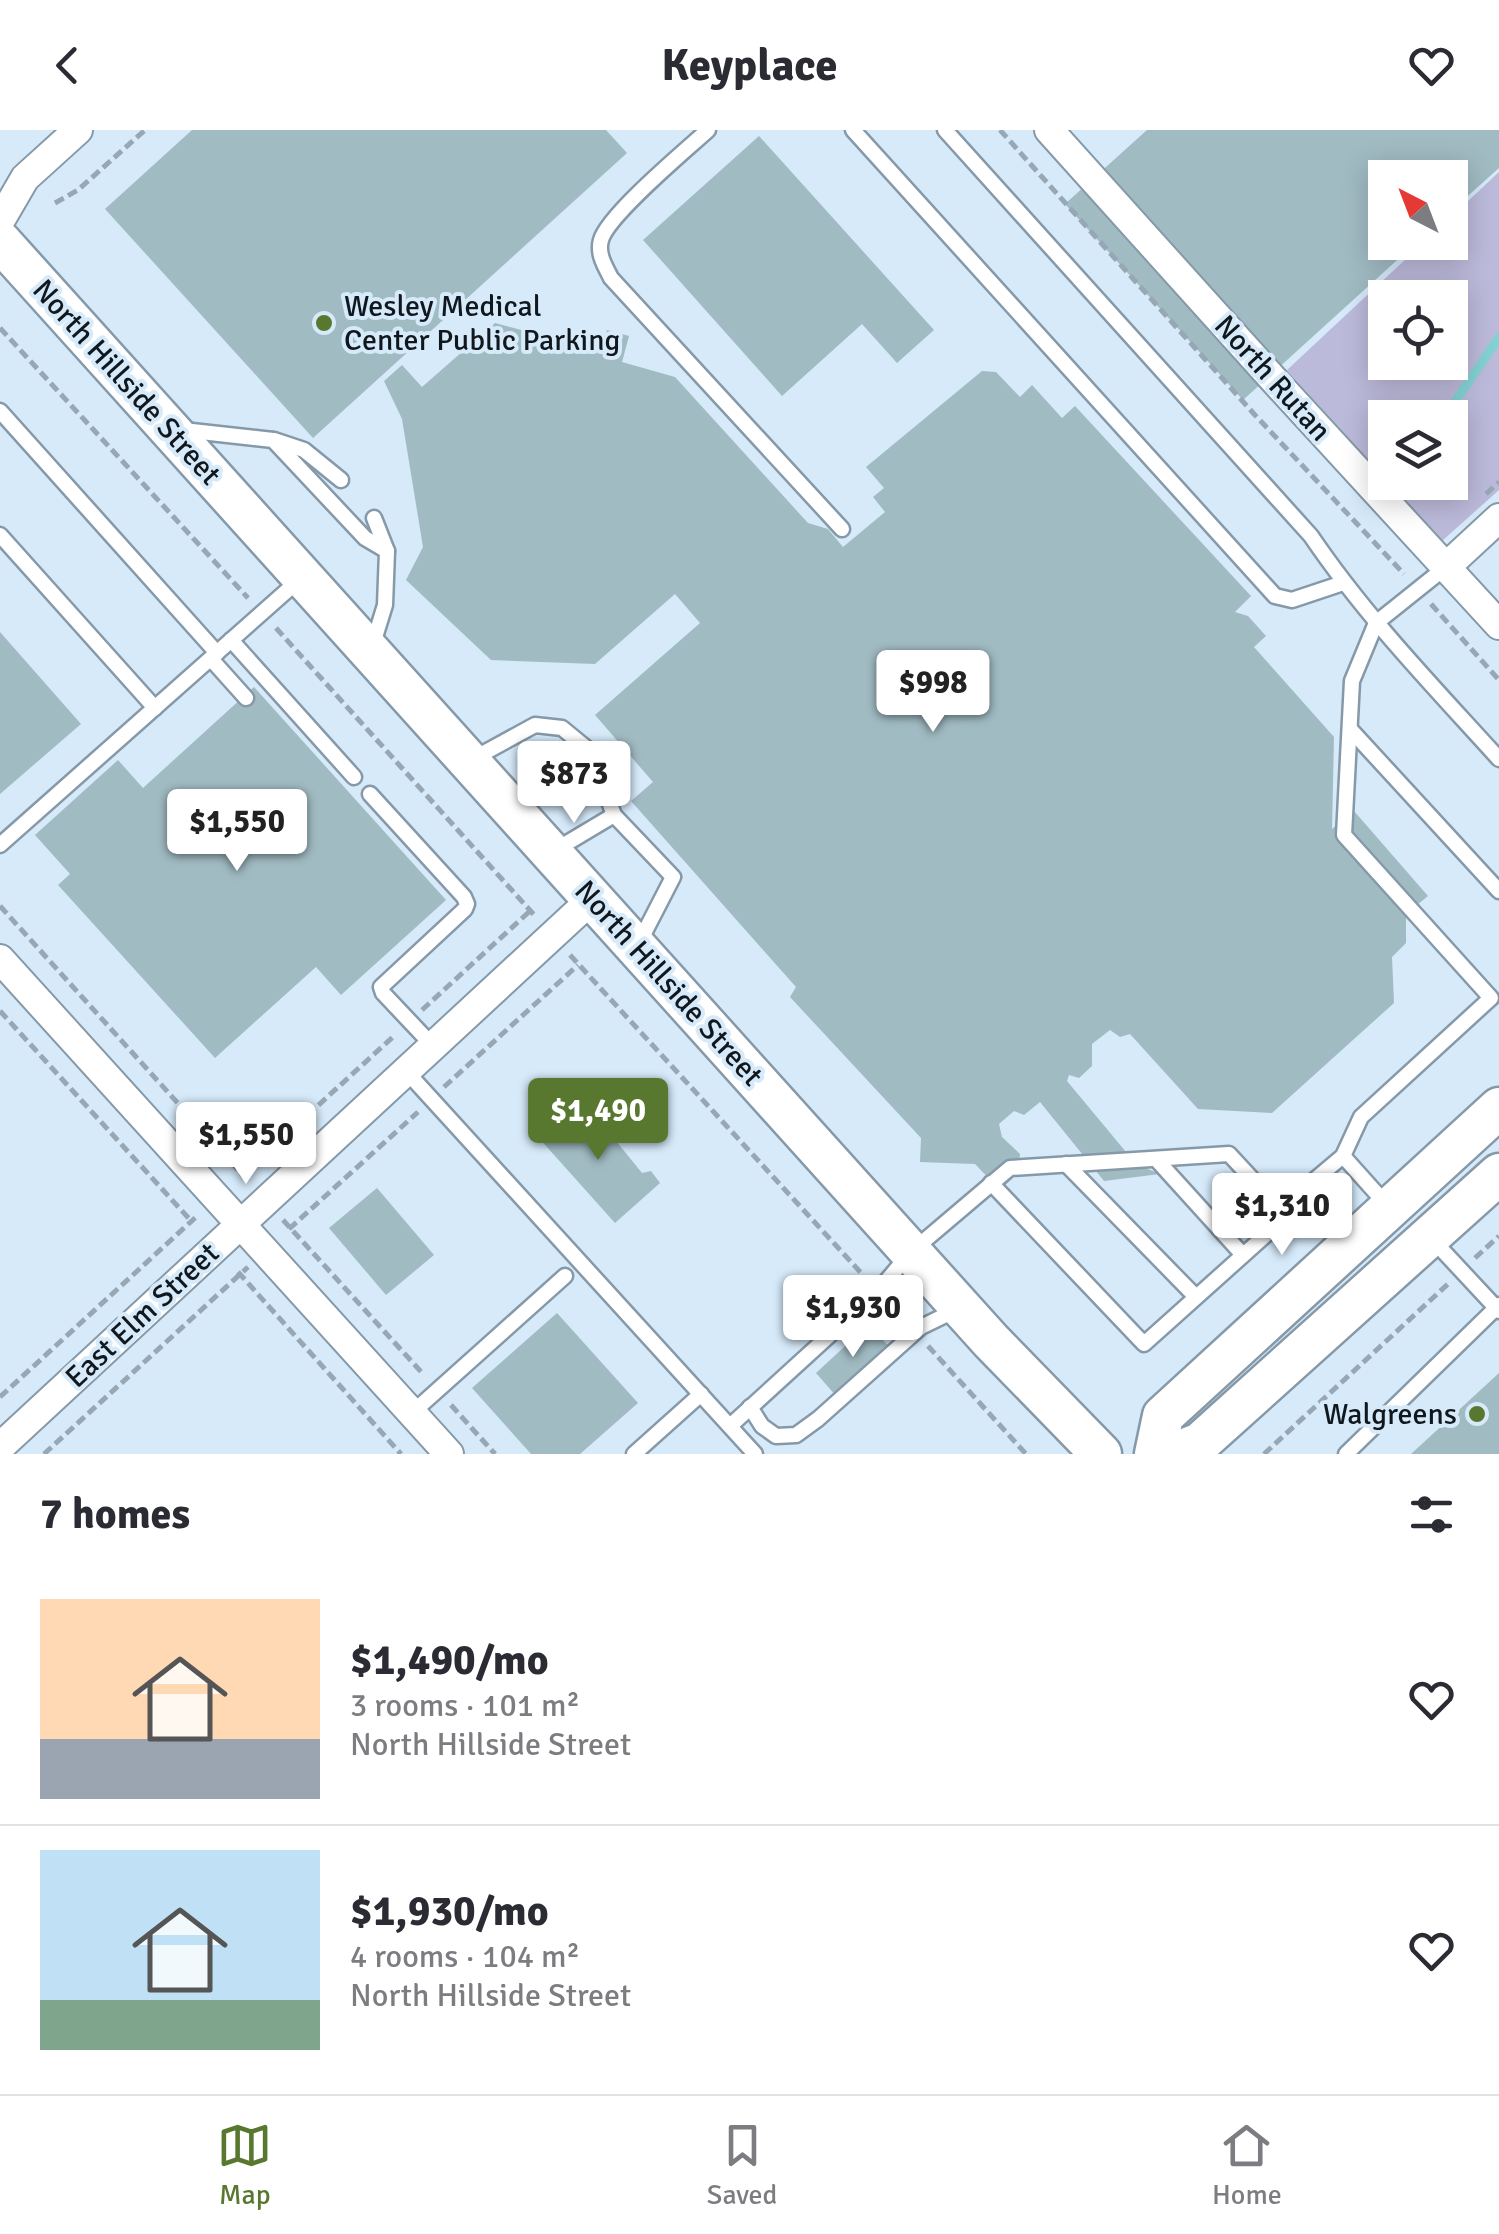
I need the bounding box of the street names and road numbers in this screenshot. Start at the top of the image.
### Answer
street label: North Hillside Street [25,272,229,493]
street label: North Rutan [1206,308,1339,449]
street label: North Hillside Street [567,873,771,1094]
street label: East Elm Street [58,1235,227,1396]

